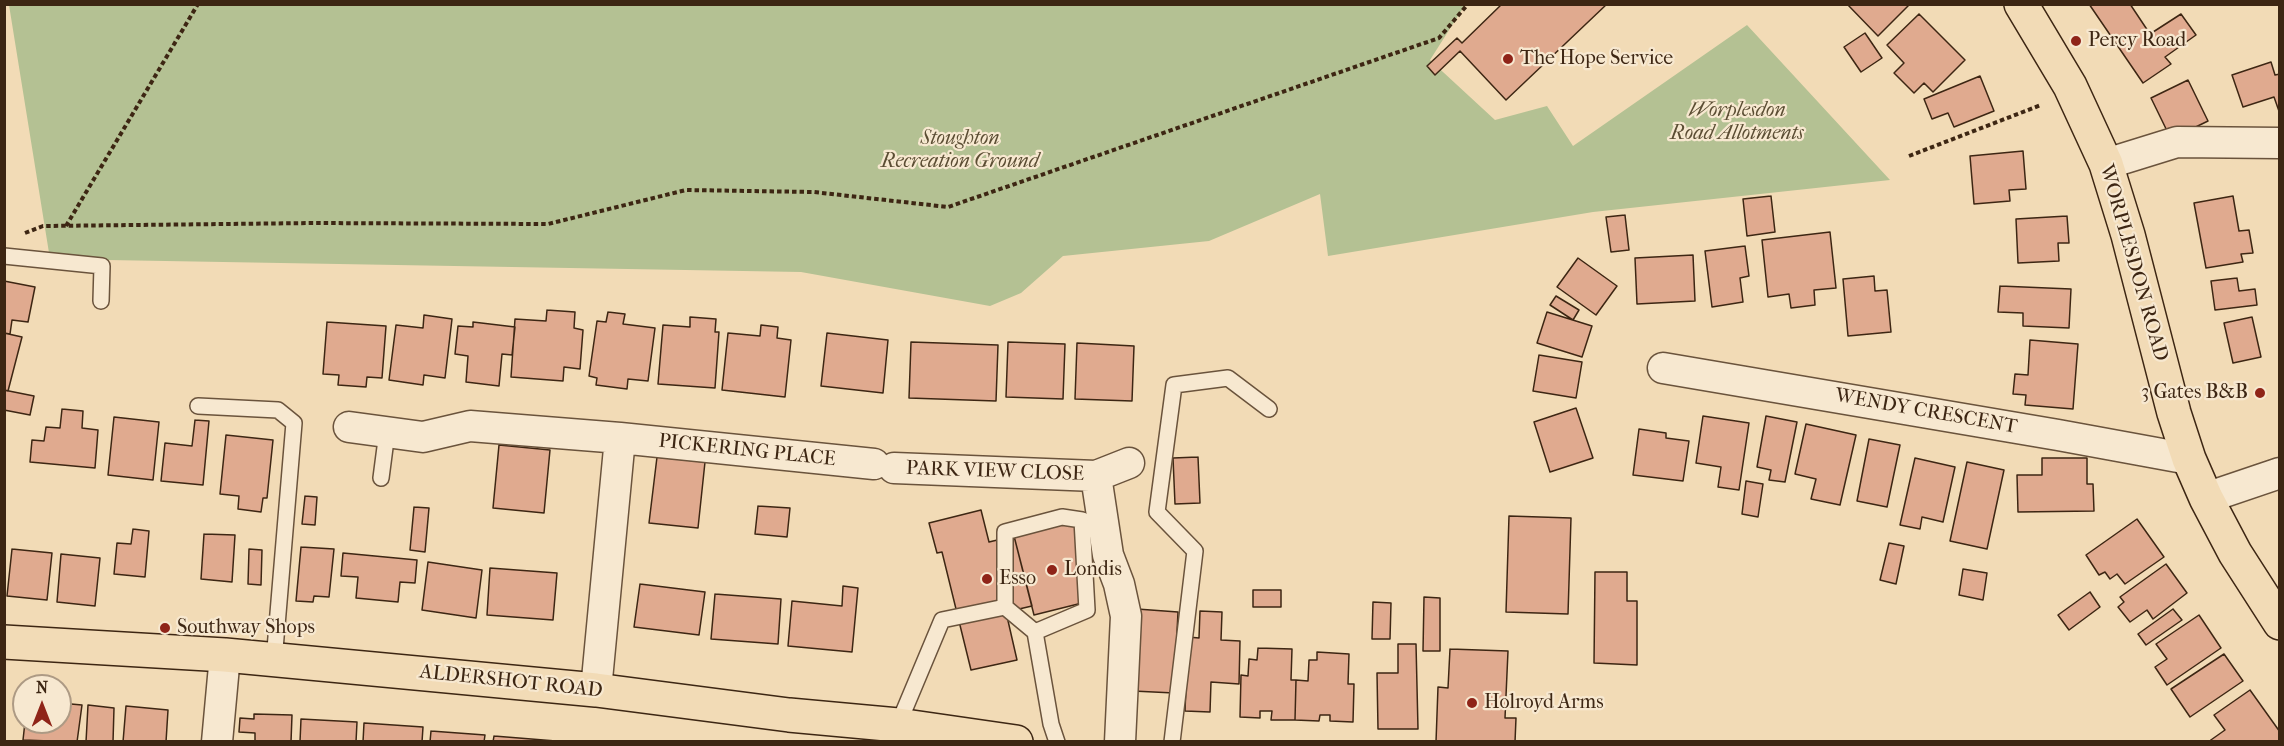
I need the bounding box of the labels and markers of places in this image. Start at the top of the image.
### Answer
place label: Percy Road [2088,29,2186,53]
marker: Percy Road [2069,34,2083,48]
place label: The Hope Service [1520,47,1673,71]
marker: The Hope Service [1501,52,1515,66]
place label: 3 Gates B&B [2141,381,2248,405]
marker: 3 Gates B&B [2253,386,2267,400]
place label: Londis [1064,558,1122,582]
marker: Londis [1045,563,1059,577]
place label: Esso [999,567,1036,591]
marker: Esso [980,572,994,586]
place label: Southway Shops [177,616,315,640]
marker: Southway Shops [158,621,172,635]
place label: Holroyd Arms [1484,691,1604,715]
marker: Holroyd Arms [1465,696,1479,710]

